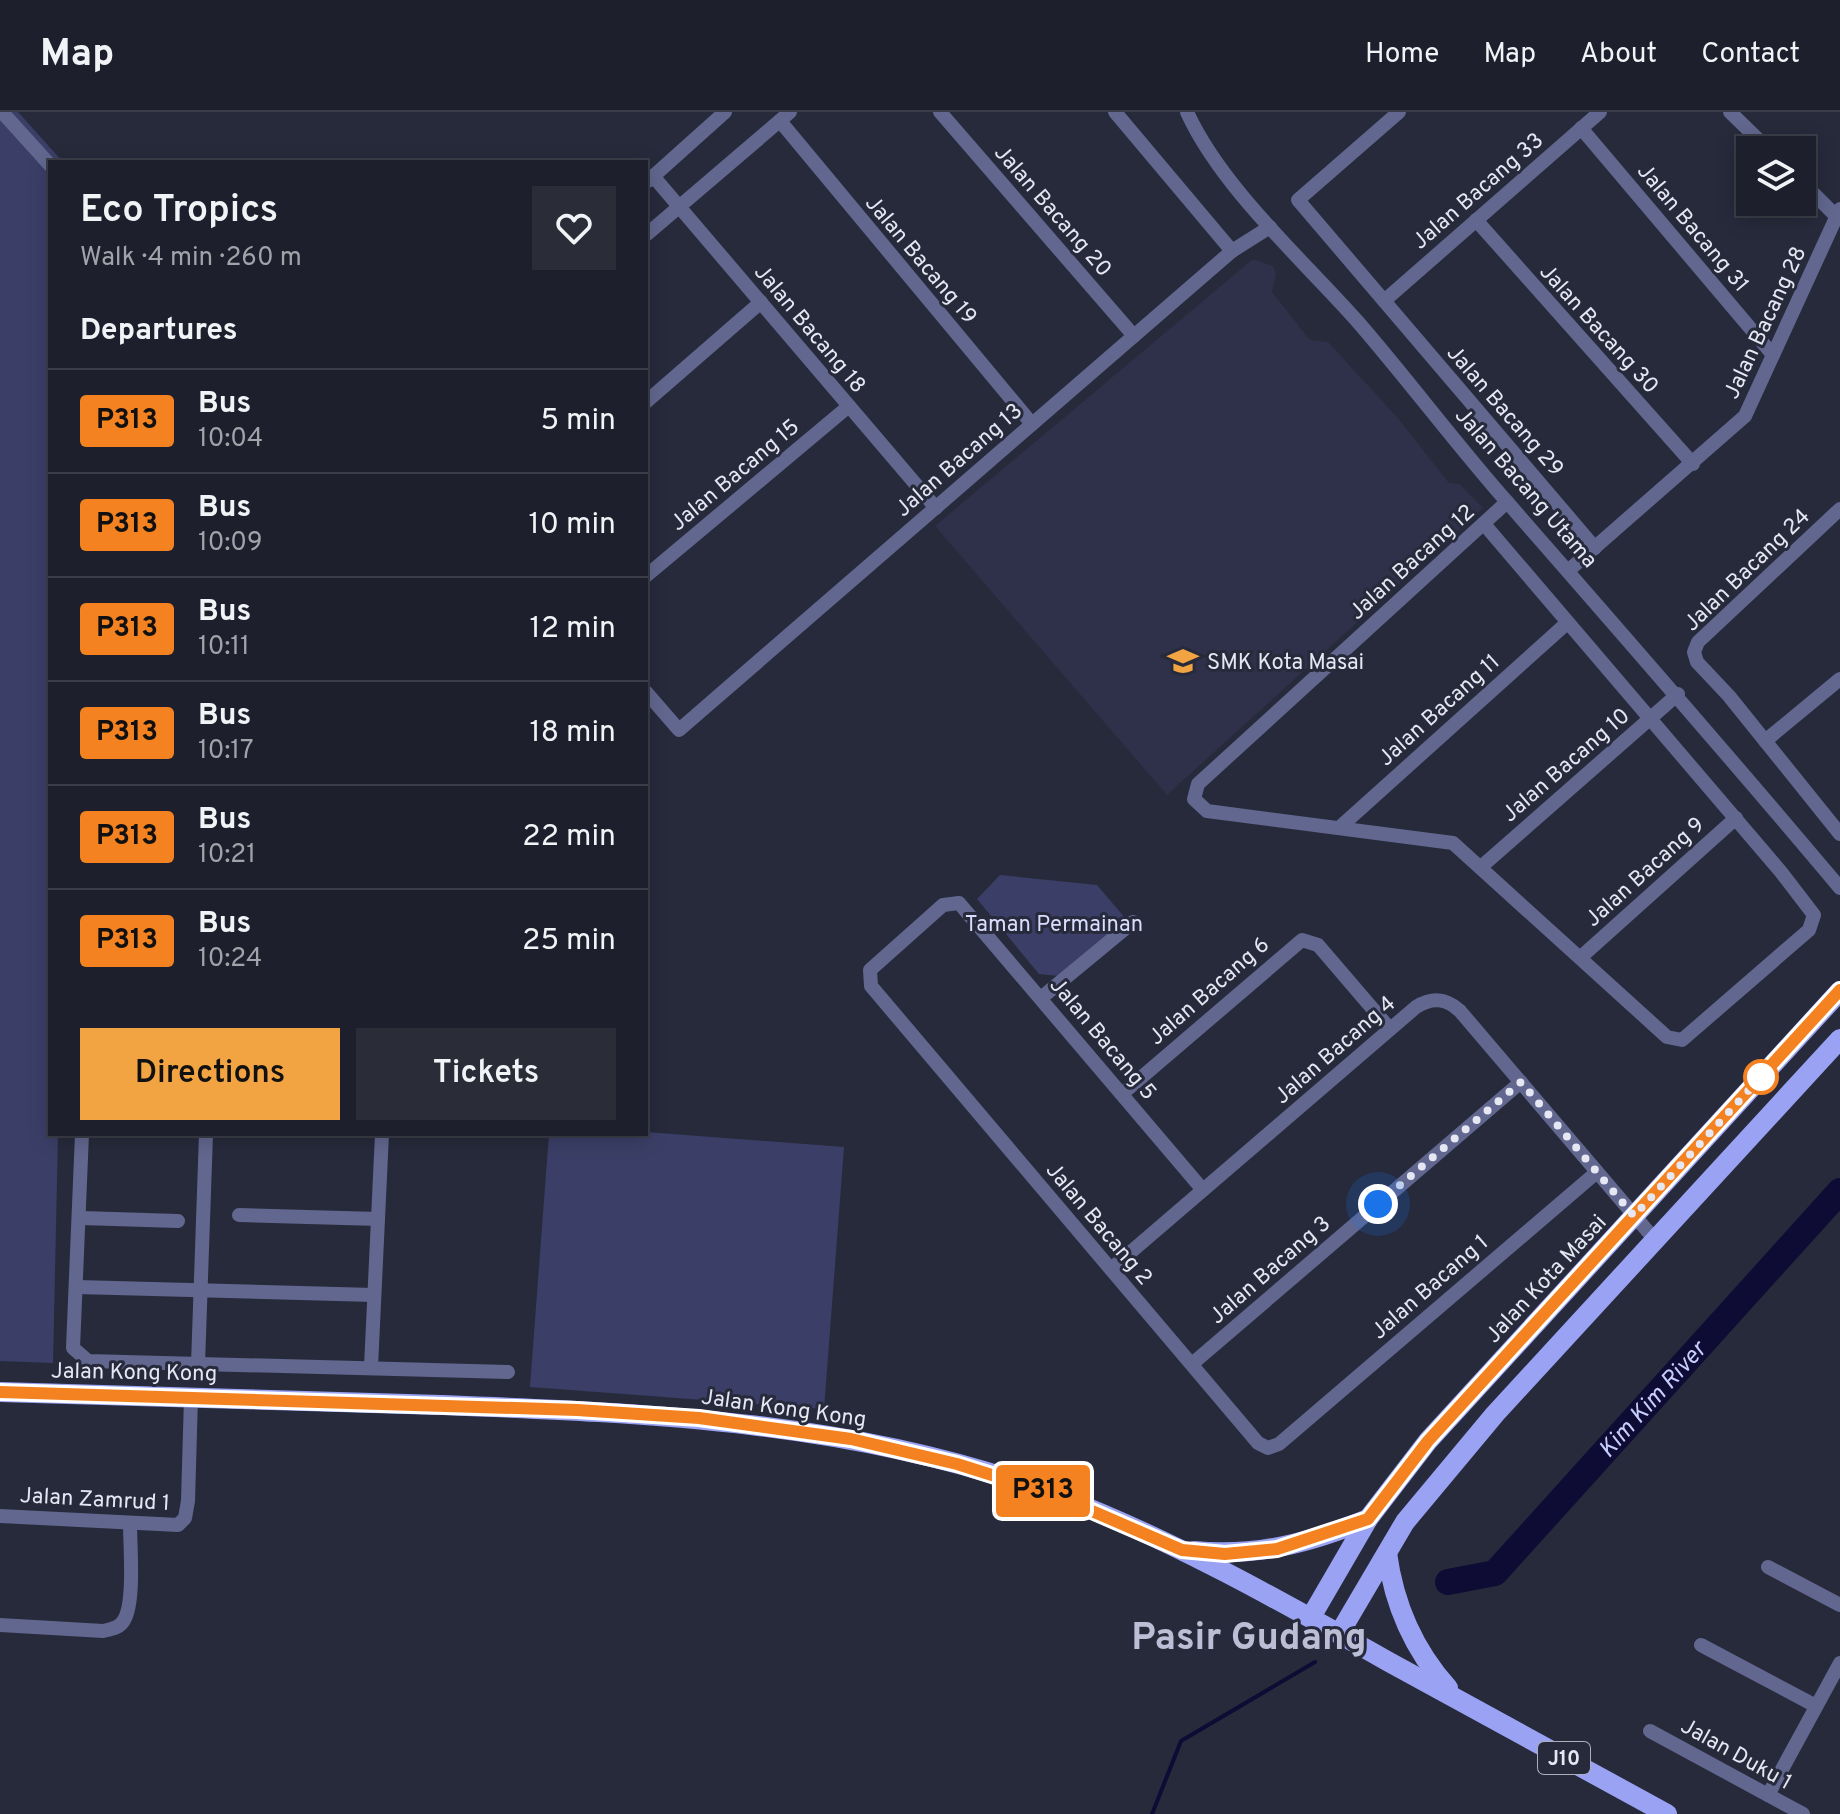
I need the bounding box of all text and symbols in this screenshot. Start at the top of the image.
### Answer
text: Map [40,31,114,80]
text: Home [1365,37,1439,73]
text: Map [1483,37,1536,73]
text: About [1580,37,1657,73]
text: Contact [1701,37,1800,73]
street label: Jalan Bacang 33 [1408,128,1550,256]
map controls [1736,136,1816,216]
button: layers [1736,136,1816,216]
street label: Jalan Bacang 20 [988,140,1117,283]
street label: Jalan Bacang 31 [1630,159,1754,298]
button: heart [532,186,616,270]
text: Eco Tropics [80,187,278,236]
street label: Jalan Bacang 19 [858,191,982,330]
text: Walk · 4 min · 260 m [80,242,302,275]
street label: Jalan Bacang 28 [1719,243,1813,404]
street label: Jalan Bacang 30 [1533,259,1663,400]
street label: Jalan Bacang 18 [747,260,871,400]
text: Departures [80,313,238,350]
street label: Jalan Bacang 29 [1440,341,1568,483]
text: Bus [198,386,251,423]
street label: Jalan Bacang 13 [891,398,1029,523]
text: P313 [96,403,158,439]
text: 5 min [540,403,616,440]
street label: Jalan Bacang Utama [1448,403,1602,574]
street label: Jalan Bacang 15 [666,414,806,538]
text: 10:04 [198,423,263,456]
text: Bus [198,490,251,527]
street label: Jalan Bacang 12 [1344,499,1481,626]
street label: Jalan Bacang 24 [1679,504,1816,638]
text: P313 [96,507,158,543]
text: 10 min [529,507,616,544]
text: 10:09 [198,527,263,560]
text: Bus [198,594,251,631]
text: P313 [96,611,158,647]
text: 12 min [529,611,616,648]
text: 10:11 [198,631,250,664]
school or university icon: SMK Kota Masai [1166,644,1200,678]
street label: Jalan Bacang 11 [1373,649,1506,773]
place label: SMK Kota Masai [1207,650,1364,677]
text: Bus [198,698,251,735]
street label: Jalan Bacang 10 [1497,703,1636,829]
text: P313 [96,715,158,751]
text: 18 min [530,715,616,752]
text: 10:17 [198,735,253,768]
text: Bus [198,802,251,839]
street label: Jalan Bacang 9 [1580,812,1711,934]
text: P313 [96,819,158,855]
text: 22 min [522,819,616,856]
text: 10:21 [198,839,256,872]
text: Bus [198,906,251,943]
park label: Taman Permainan [965,912,1143,939]
text: P313 [96,923,158,959]
text: 25 min [522,923,616,960]
street label: Jalan Bacang 6 [1144,932,1276,1052]
text: 10:24 [198,943,262,976]
street label: Jalan Bacang 5 [1043,973,1161,1106]
street label: Jalan Bacang 4 [1269,991,1402,1111]
button: Directions [80,1028,340,1120]
button: Tickets [356,1028,616,1120]
unlabelled marker [1744,1060,1778,1094]
street label: Jalan Bacang 2 [1039,1158,1157,1291]
your location [1358,1184,1398,1224]
street label: Jalan Kota Masai [1481,1210,1613,1349]
street label: Jalan Bacang 3 [1205,1211,1337,1331]
street label: Jalan Bacang 1 [1367,1230,1495,1346]
water label: Kim Kim River [1593,1335,1715,1465]
street label: Jalan Kong Kong [51,1359,217,1388]
street label: Jalan Kong Kong [699,1385,868,1434]
line badge: P313 [987,1465,1099,1517]
text: P313 [1012,1473,1074,1509]
street label: Jalan Zamrud 1 [19,1483,171,1518]
district label: Pasir Gudang [1131,1615,1367,1664]
street label: Jalan Duku 1 [1675,1713,1796,1797]
road number: J10 [1538,1742,1590,1774]

